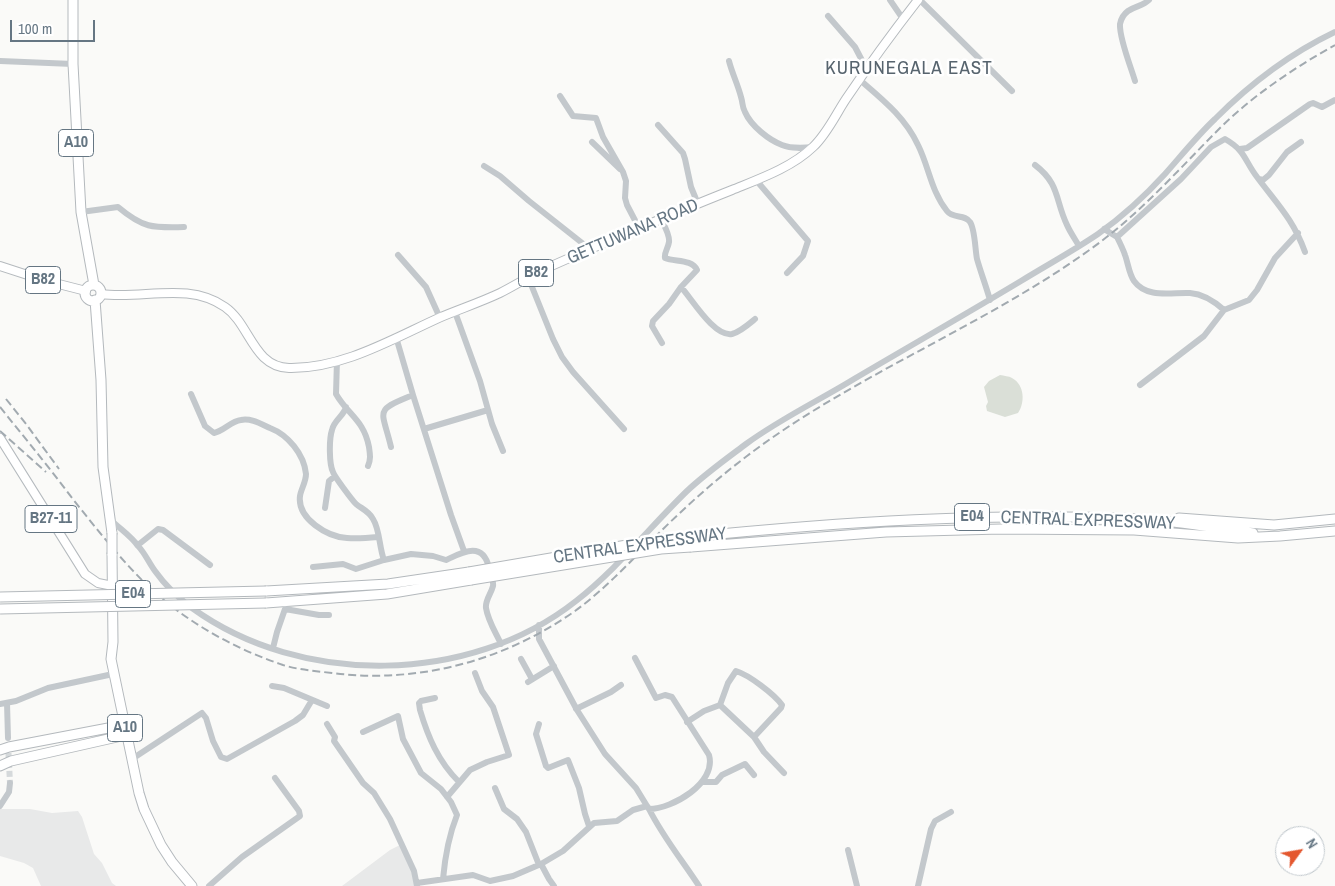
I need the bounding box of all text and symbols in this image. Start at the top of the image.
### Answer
scale bar [12,10,98,42]
text: 100 m [18,18,52,39]
district label: KURUNEGALA EAST [823,58,995,80]
road number: A10 [58,130,94,156]
street label: GETTUWANA ROAD [564,195,702,269]
road number: B82 [518,260,554,286]
road number: B82 [26,266,60,294]
road number: E04 [954,504,990,530]
road number: B27-11 [25,506,77,532]
street label: CENTRAL EXPRESSWAY [1000,507,1176,535]
street label: CENTRAL EXPRESSWAY [552,523,728,569]
road number: E04 [116,580,150,608]
road number: A10 [108,714,142,741]
north arrow [1275,826,1325,876]
text: N [1302,835,1322,852]

